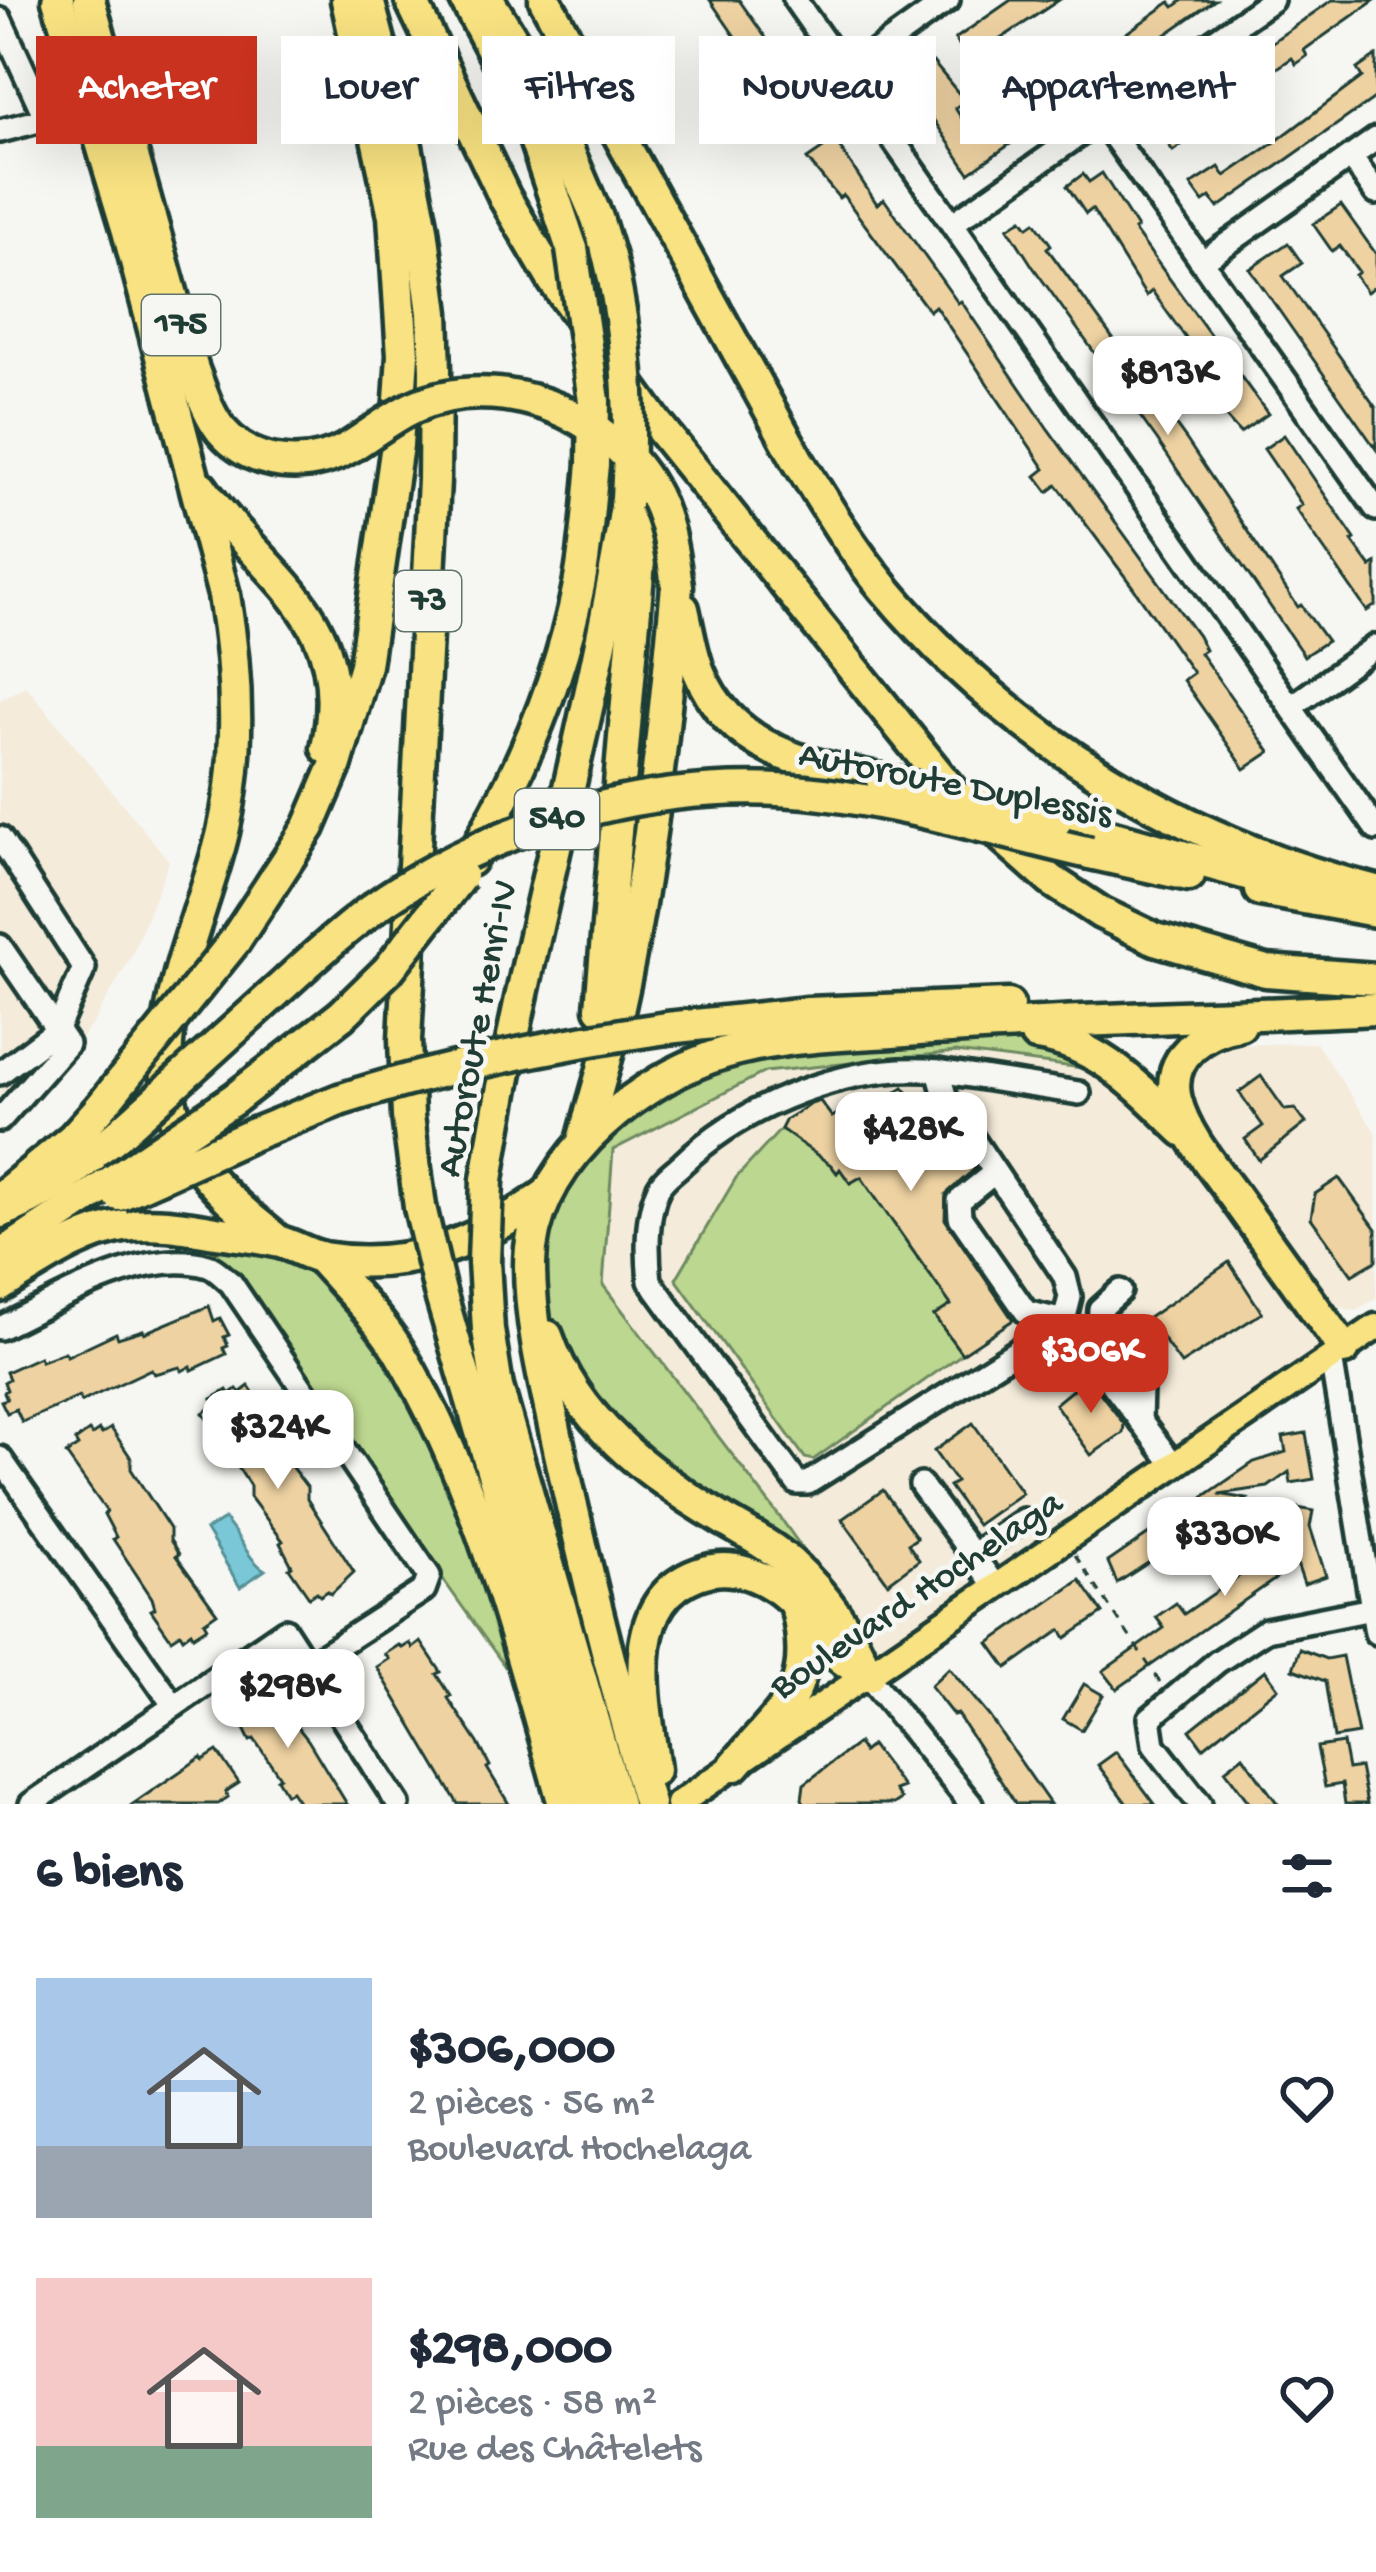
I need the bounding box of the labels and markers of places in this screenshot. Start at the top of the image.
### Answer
pin: $813K [1084,336,1252,438]
pin: $428K [827,1092,995,1194]
pin: $306K [1007,1314,1175,1416]
pin: $324K [194,1390,362,1492]
pin: $330K [1141,1497,1309,1599]
pin: $298K [204,1649,372,1751]

